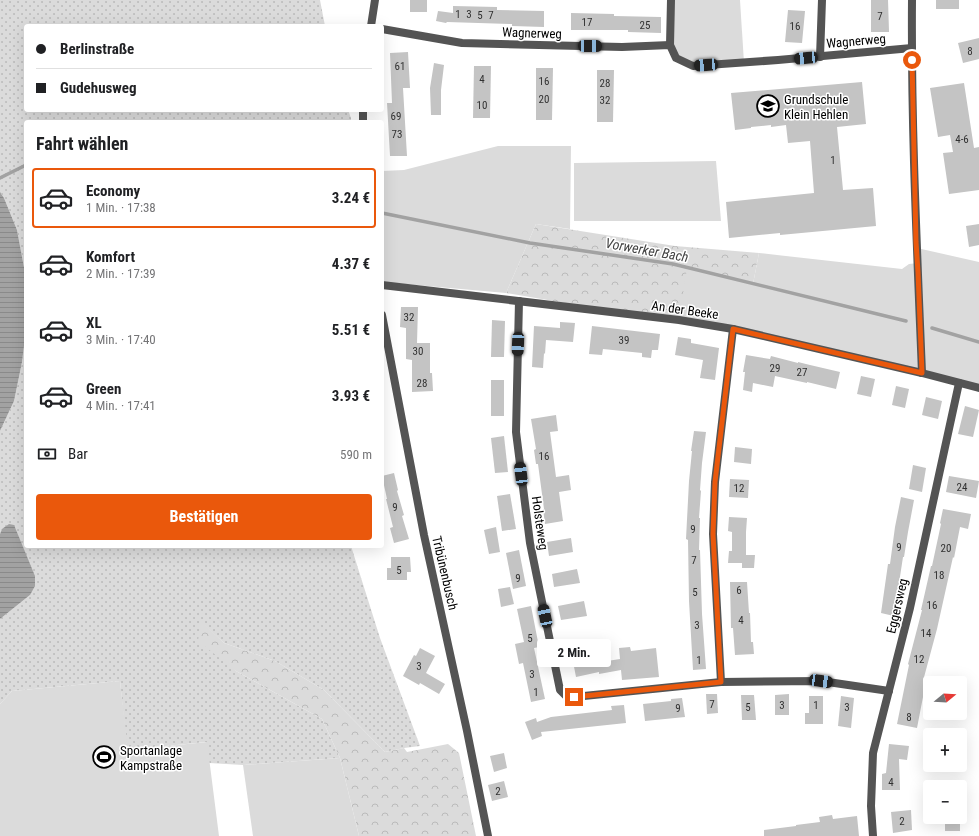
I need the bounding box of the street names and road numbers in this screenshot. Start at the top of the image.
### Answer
street label: Wagnerweg [502,24,562,42]
street label: Wagnerweg [826,31,886,51]
street label: An der Beeke [651,298,719,322]
street label: Holsteweg [529,495,551,551]
street label: Tribünenbusch [429,535,461,611]
street label: Eggersweg [883,577,911,635]

